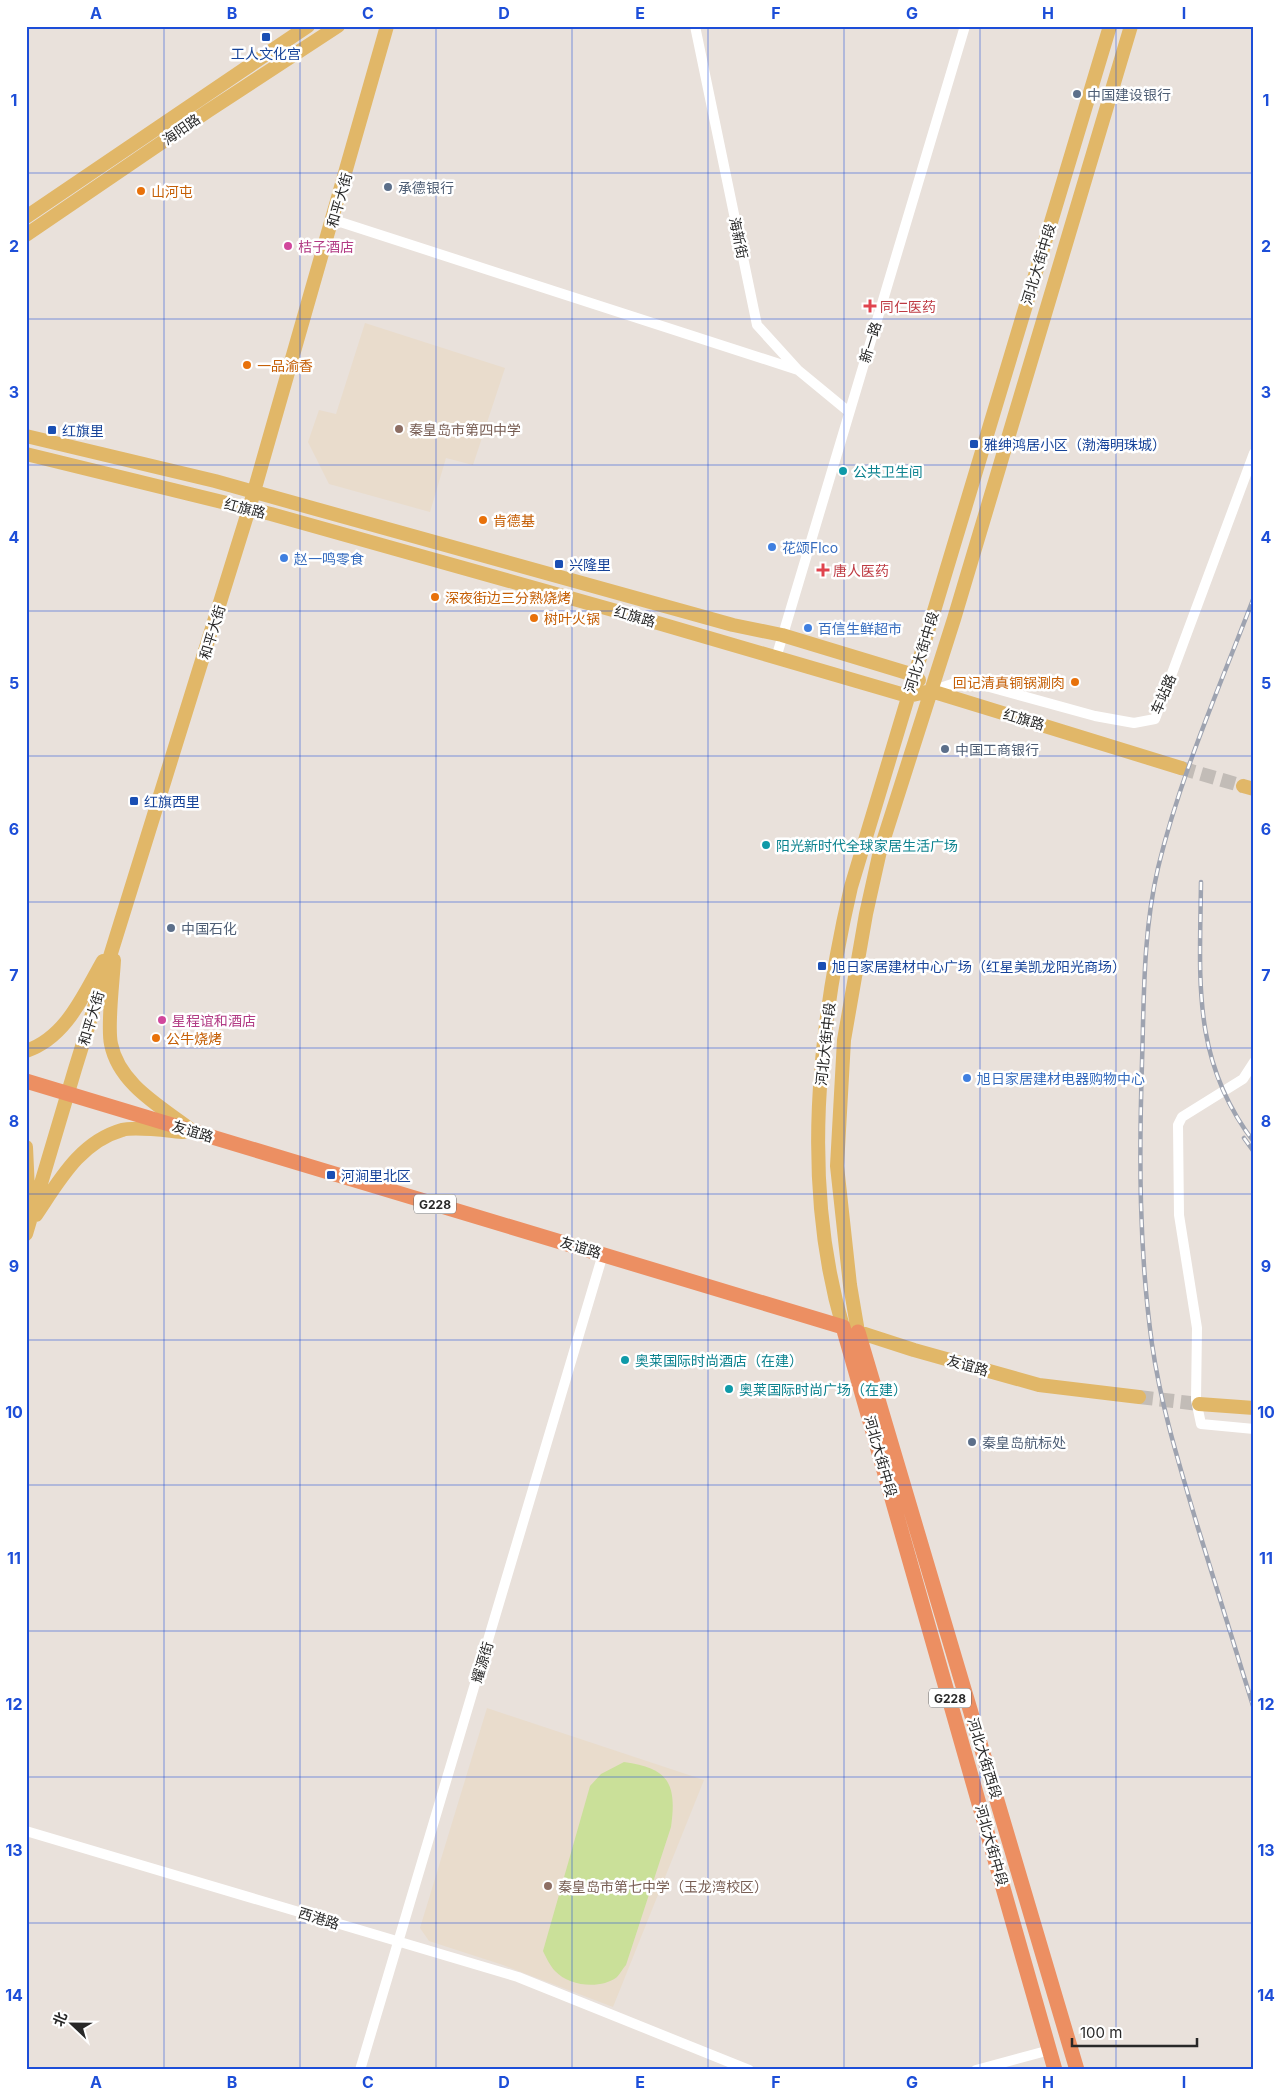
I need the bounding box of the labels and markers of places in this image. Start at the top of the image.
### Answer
marker: 工人文化宫 [260,31,272,43]
place label: 工人文化宫 [231,45,301,62]
place label: 中国建设银行 [1087,86,1171,103]
marker: 中国建设银行 [1071,88,1083,100]
place label: 承德银行 [398,179,454,196]
marker: 承德银行 [382,181,394,193]
place label: 山河屯 [151,183,193,200]
marker: 山河屯 [135,185,147,197]
place label: 桔子酒店 [298,238,354,255]
marker: 桔子酒店 [282,240,294,252]
place label: 同仁医药 [880,298,936,315]
marker: 同仁医药 [864,300,876,312]
place label: 一品渝香 [257,357,313,374]
marker: 一品渝香 [241,359,253,371]
place label: 秦皇岛市第四中学 [409,421,521,438]
place label: 红旗里 [62,422,104,439]
marker: 秦皇岛市第四中学 [393,423,405,435]
marker: 红旗里 [46,424,58,436]
place label: 雅绅鸿居小区（渤海明珠城） [984,436,1166,453]
marker: 雅绅鸿居小区（渤海明珠城） [968,438,980,450]
place label: 公共卫生间 [853,463,923,480]
marker: 公共卫生间 [837,465,849,477]
place label: 肯德基 [493,512,535,529]
marker: 肯德基 [477,514,489,526]
place label: 花颂Flco [782,539,838,556]
marker: 花颂Flco [766,541,778,553]
place label: 赵一鸣零食 [293,550,364,567]
marker: 赵一鸣零食 [278,552,290,564]
place label: 兴隆里 [569,556,611,573]
marker: 兴隆里 [553,558,565,570]
place label: 唐人医药 [833,562,889,579]
marker: 唐人医药 [817,564,829,576]
place label: 深夜街边三分熟烧烤 [445,589,571,606]
marker: 深夜街边三分熟烧烤 [429,591,441,603]
place label: 树叶火锅 [544,610,600,627]
marker: 树叶火锅 [528,612,540,624]
place label: 百信生鲜超市 [818,620,902,637]
marker: 百信生鲜超市 [802,622,814,634]
place label: 回记清真铜锅涮肉 [953,674,1065,691]
marker: 回记清真铜锅涮肉 [1069,676,1081,688]
place label: 中国工商银行 [955,741,1039,758]
marker: 中国工商银行 [939,743,951,755]
place label: 红旗西里 [144,793,200,810]
marker: 红旗西里 [128,795,140,807]
place label: 阳光新时代全球家居生活广场 [776,837,958,854]
marker: 阳光新时代全球家居生活广场 [760,839,772,851]
place label: 中国石化 [181,920,237,937]
marker: 中国石化 [165,922,177,934]
place label: 旭日家居建材中心广场（红星美凯龙阳光商场） [832,958,1126,975]
marker: 旭日家居建材中心广场（红星美凯龙阳光商场） [816,960,828,972]
place label: 星程谊和酒店 [172,1012,256,1029]
marker: 星程谊和酒店 [156,1014,168,1026]
place label: 公牛烧烤 [166,1030,222,1047]
marker: 公牛烧烤 [150,1032,162,1044]
place label: 旭日家居建材电器购物中心 [977,1070,1145,1087]
marker: 旭日家居建材电器购物中心 [961,1072,973,1084]
place label: 河涧里北区 [341,1167,411,1184]
marker: 河涧里北区 [325,1169,337,1181]
place label: 奥莱国际时尚酒店（在建） [635,1352,803,1369]
marker: 奥莱国际时尚酒店（在建） [619,1354,631,1366]
place label: 奥莱国际时尚广场（在建） [739,1381,907,1398]
marker: 奥莱国际时尚广场（在建） [723,1383,735,1395]
place label: 秦皇岛航标处 [982,1434,1066,1451]
marker: 秦皇岛航标处 [966,1436,978,1448]
place label: 秦皇岛市第七中学（玉龙湾校区） [558,1878,768,1895]
marker: 秦皇岛市第七中学（玉龙湾校区） [542,1880,554,1892]

